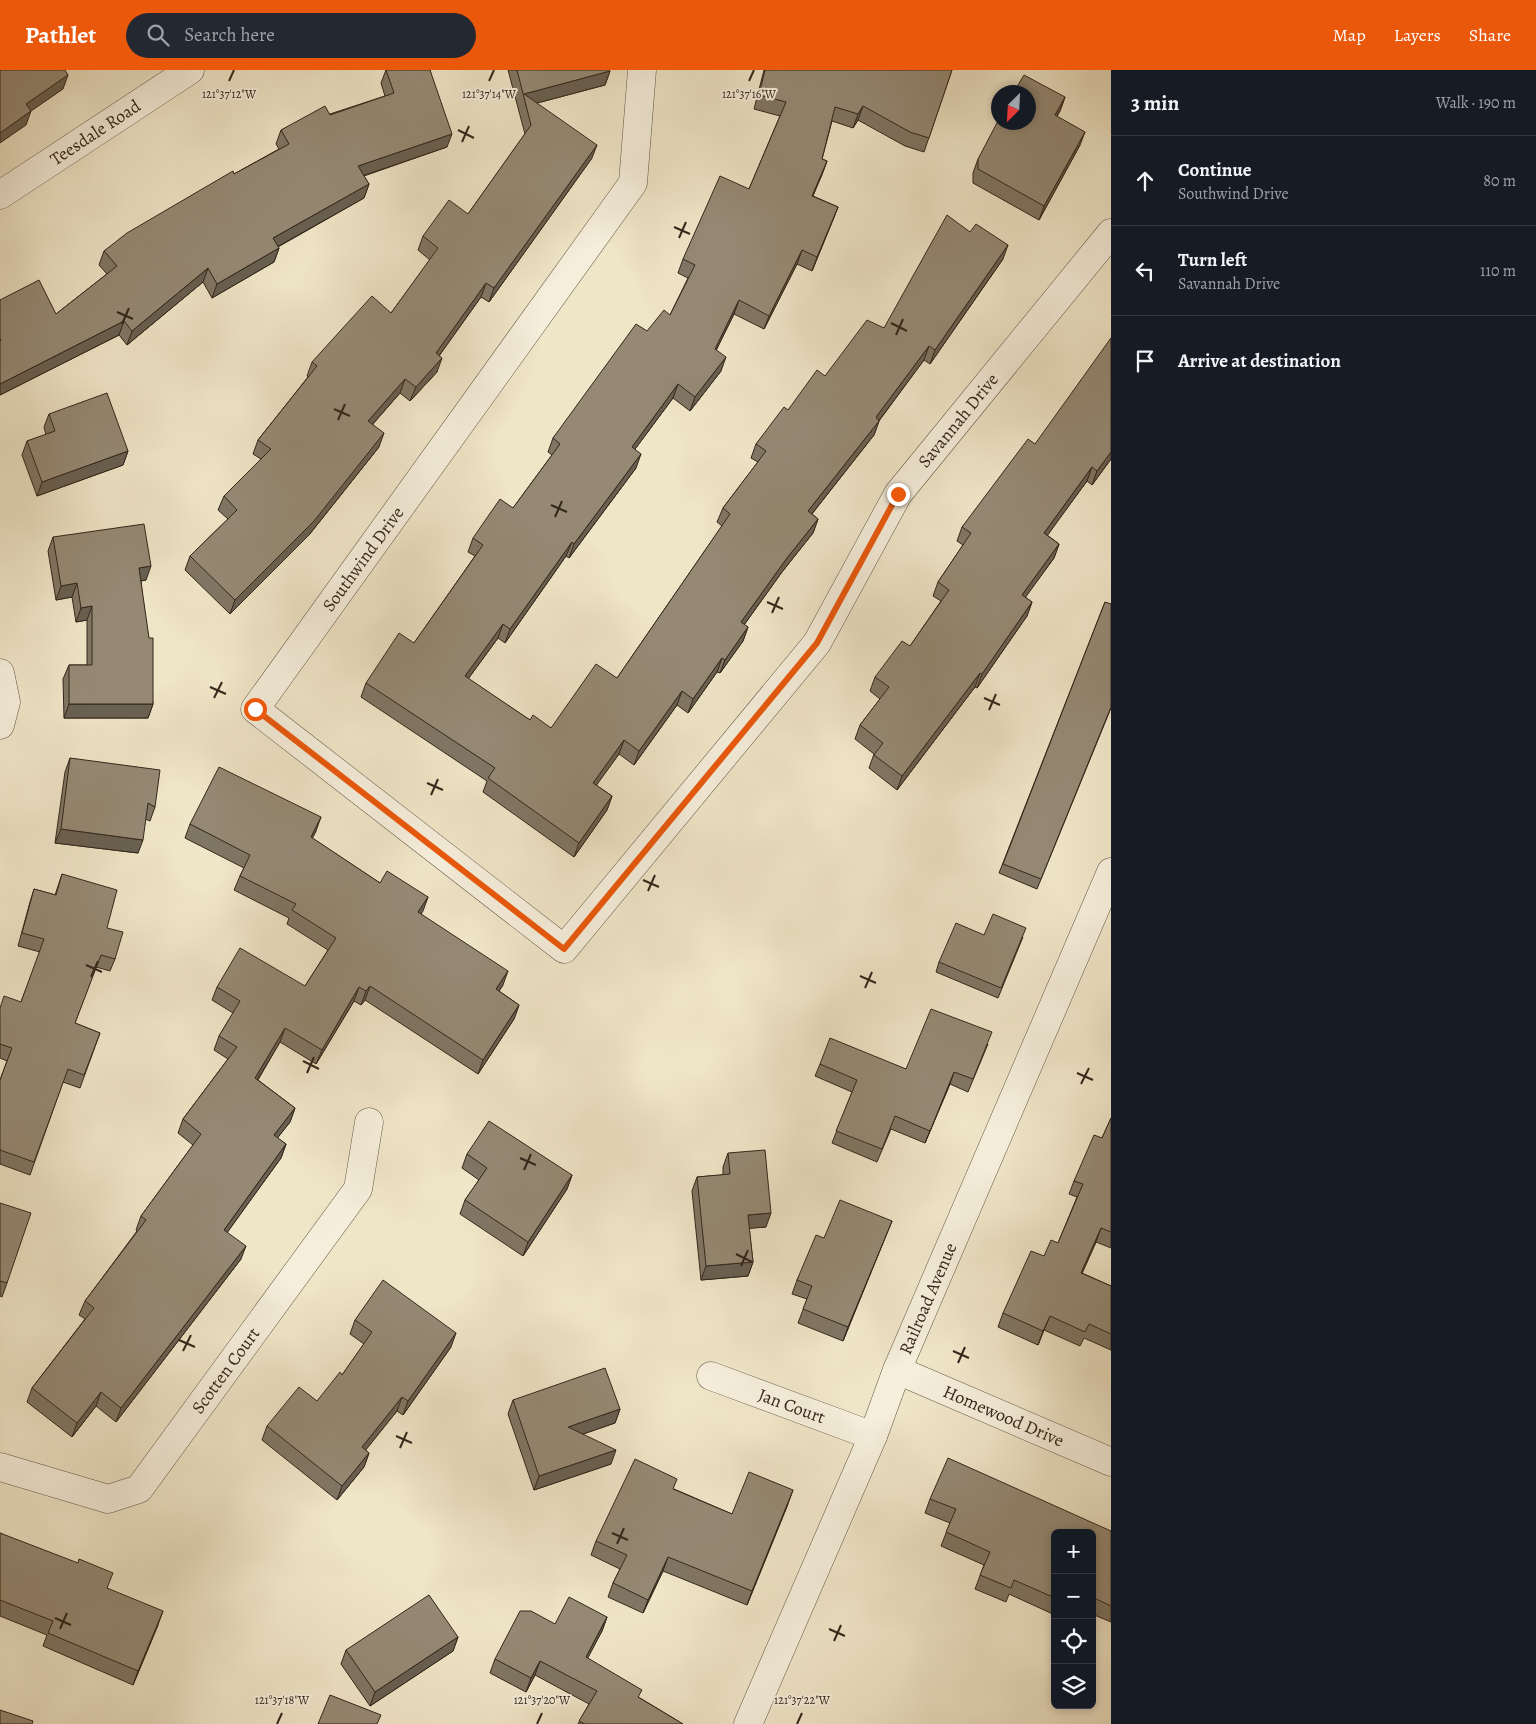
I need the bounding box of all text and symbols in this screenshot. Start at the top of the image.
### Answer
search box [126,13,476,58]
text: Pathlet [25,19,96,51]
icon: search [144,21,172,49]
text: Search here [184,22,275,48]
text: Map [1333,23,1366,47]
text: Layers [1394,23,1441,47]
text: Share [1469,23,1511,47]
north arrow [991,85,1036,130]
text: 121°37'12"W [202,86,257,102]
text: 121°37'14"W [462,86,517,102]
text: 121°37'16"W [722,86,777,102]
text: 3 min [1131,89,1179,117]
text: Walk · 190 m [1436,92,1516,114]
street label: Teesdale Road [45,94,145,171]
text: Continue [1178,157,1252,183]
icon: ahead [1131,167,1159,195]
text: 80 m [1483,170,1516,192]
text: Southwind Drive [1178,183,1289,205]
text: Turn left [1178,247,1247,273]
icon: left [1131,257,1159,285]
text: 110 m [1480,260,1516,282]
text: Savannah Drive [1178,273,1280,295]
icon: arrive [1131,347,1159,375]
text: Arrive at destination [1178,348,1341,374]
street label: Savannah Drive [912,368,1004,473]
route end [887,483,910,506]
street label: Southwind Drive [317,502,409,616]
route start [244,698,267,721]
street label: Railroad Avenue [893,1239,962,1358]
street label: Scotten Court [186,1322,265,1418]
street label: Homewood Drive [939,1379,1068,1452]
street label: Jan Court [755,1383,829,1429]
map controls [1051,1529,1096,1709]
button: + [1051,1529,1096,1574]
button: − [1051,1574,1096,1619]
button: locate [1051,1619,1096,1664]
button: layers [1051,1664,1096,1709]
text: 121°37'18"W [255,1692,310,1708]
text: 121°37'20"W [514,1692,571,1708]
text: 121°37'22"W [774,1692,831,1708]

